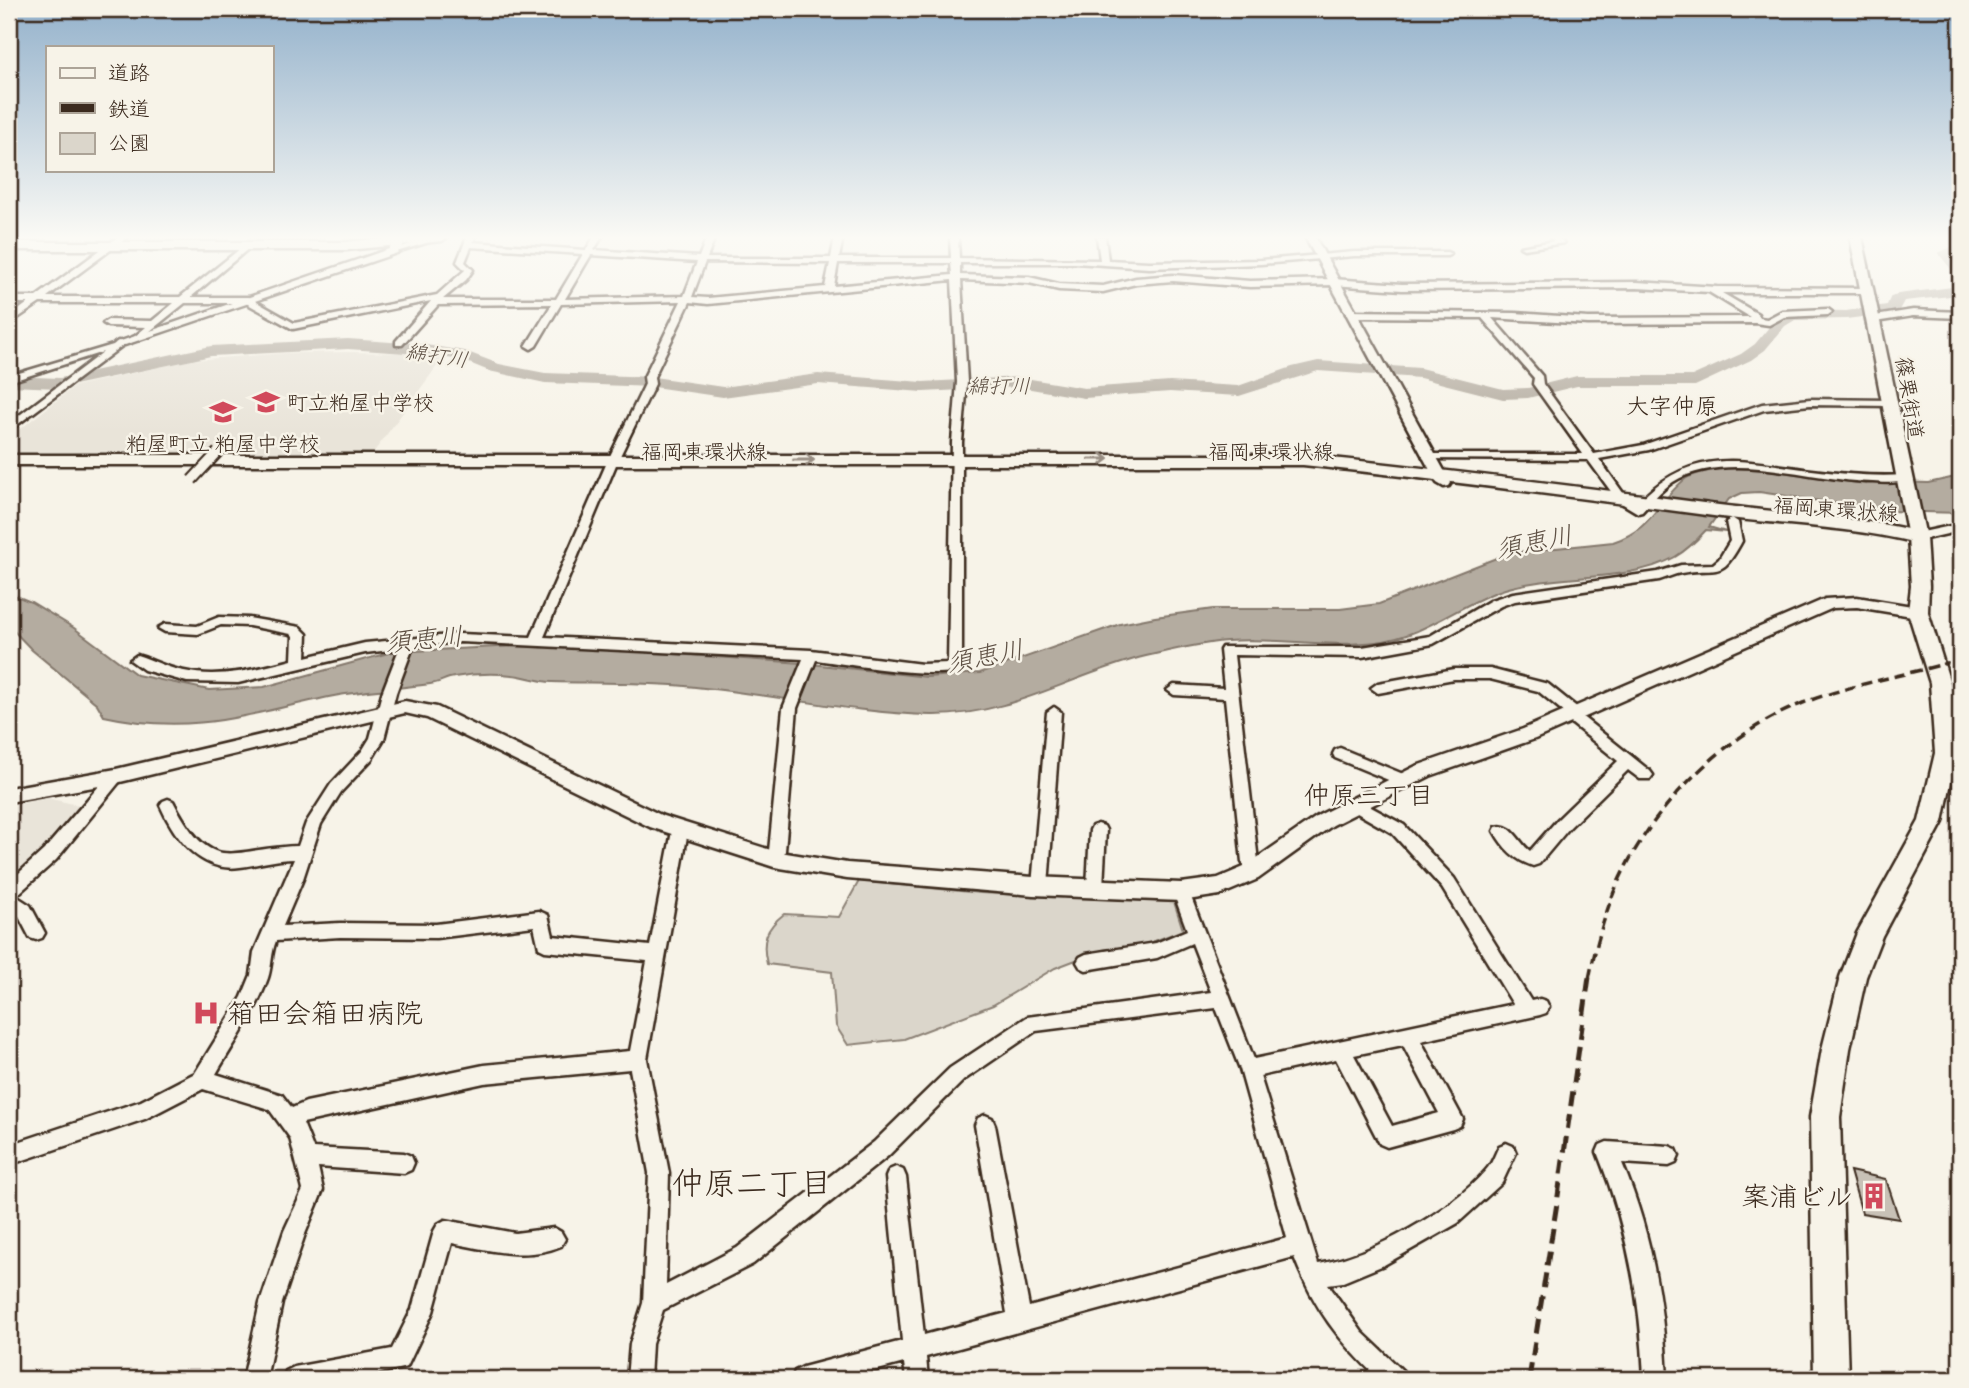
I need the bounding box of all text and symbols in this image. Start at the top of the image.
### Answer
legend [46,46,273,172]
text: 道路 [108,60,150,85]
text: 鉄道 [108,96,150,121]
text: 公園 [108,130,150,155]
water label: 綿打川 [404,338,470,372]
street label: 篠栗街道 [1891,355,1929,441]
water label: 綿打川 [968,373,1031,398]
school or university icon: 町立粕屋中学校 [251,387,281,417]
place label: 町立粕屋中学校 [287,390,434,415]
district label: 大字仲原 [1626,392,1718,420]
school or university icon: 粕屋町立 粕屋中学校 [208,397,238,427]
place label: 粕屋町立 粕屋中学校 [126,431,320,456]
street label: 福岡東環状線 [641,439,767,464]
street label: 福岡東環状線 [1208,439,1334,464]
one-way arrow [1087,452,1110,466]
one-way arrow [792,453,815,467]
street label: 福岡東環状線 [1772,492,1900,526]
water label: 須恵川 [1493,519,1575,565]
water label: 須恵川 [384,620,464,658]
water label: 須恵川 [944,633,1026,679]
district label: 仲原三丁目 [1304,779,1434,811]
place label: 箱田会箱田病院 [227,996,423,1030]
hospital icon: 箱田会箱田病院 [191,998,221,1028]
district label: 仲原二丁目 [672,1164,832,1202]
place label: 案浦ビル [1742,1179,1853,1213]
building icon: 案浦ビル [1859,1181,1889,1211]

